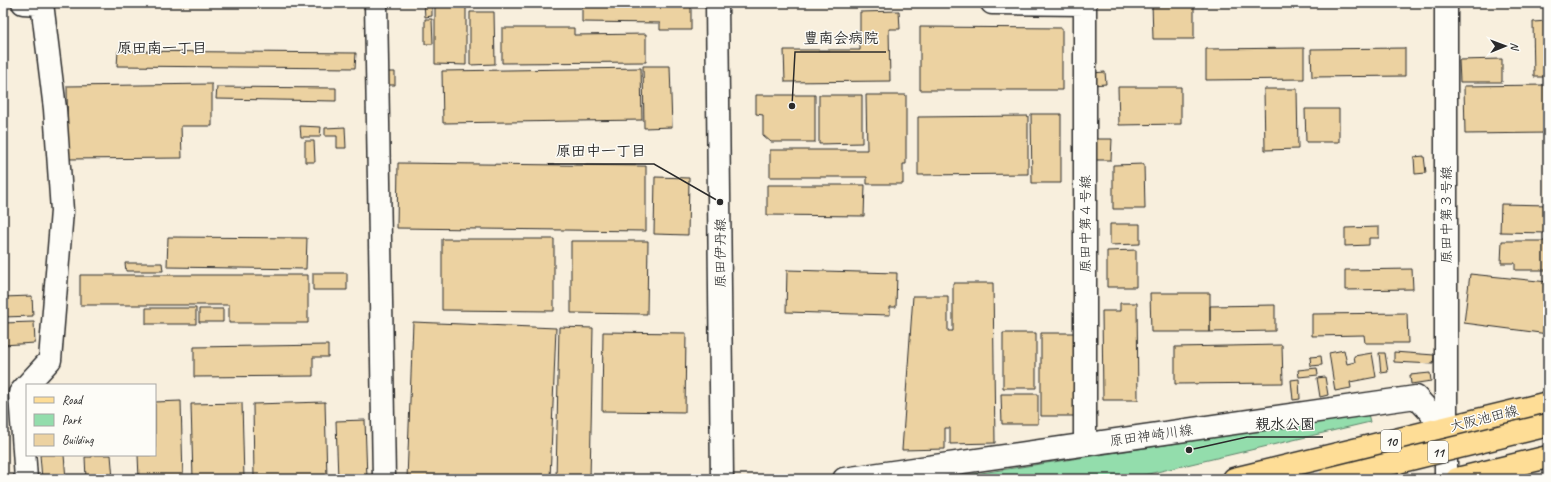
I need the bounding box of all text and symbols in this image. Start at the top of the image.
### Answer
callout: 豊南会病院 [795,25,886,52]
north arrow [1485,26,1525,66]
text: 豊南会病院 [803,29,879,48]
district label: 原田南一丁目 [117,39,207,58]
text: N [1508,42,1522,52]
callout: 原田中一丁目 [548,137,654,164]
text: 原田中一丁目 [556,142,646,161]
street label: 原田中第３号線 [1438,166,1455,264]
street label: 原田中第４号線 [1077,175,1094,273]
street label: 原田伊丹線 [712,218,729,288]
legend [26,384,156,456]
text: Road [62,392,84,408]
street label: 大阪池田線 [1448,402,1520,435]
callout: 親水公園 [1247,410,1323,437]
text: Park [62,412,83,428]
text: 親水公園 [1255,415,1315,434]
street label: 原田神崎川線 [1108,421,1194,450]
road number: 10 [1381,430,1401,452]
text: Building [62,432,94,448]
road number: 11 [1428,441,1448,463]

